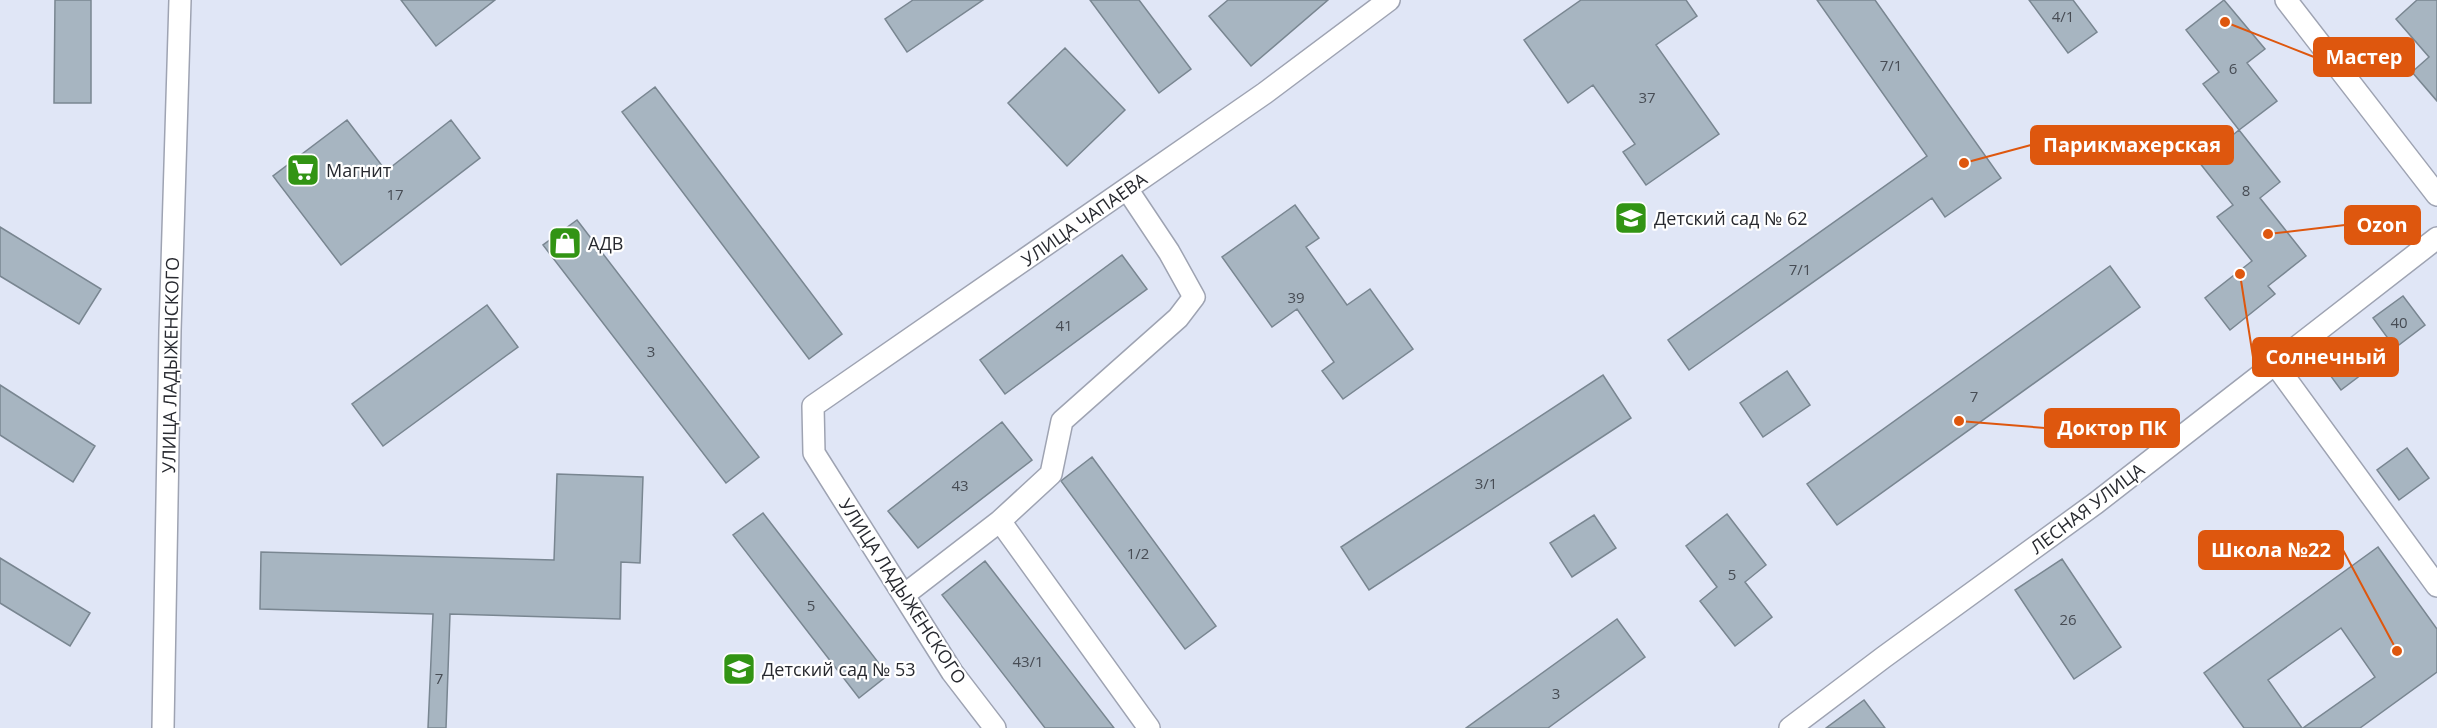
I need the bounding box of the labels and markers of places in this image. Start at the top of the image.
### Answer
callout: Мастер [2314,38,2414,76]
callout: Парикмахерская [2031,126,2233,164]
supermarket icon: Магнит [285,152,321,188]
place label: Магнит [326,158,392,182]
school or university icon: Детский сад № 62 [1613,200,1649,236]
place label: Детский сад № 62 [1654,206,1808,230]
callout: Ozon [2345,206,2420,244]
shop icon: АДВ [547,225,583,261]
place label: АДВ [588,231,623,255]
callout: Солнечный [2253,338,2398,376]
callout: Доктор ПК [2045,409,2179,447]
callout: Школа №22 [2199,531,2343,569]
school or university icon: Детский сад № 53 [721,651,757,687]
place label: Детский сад № 53 [762,657,916,681]

